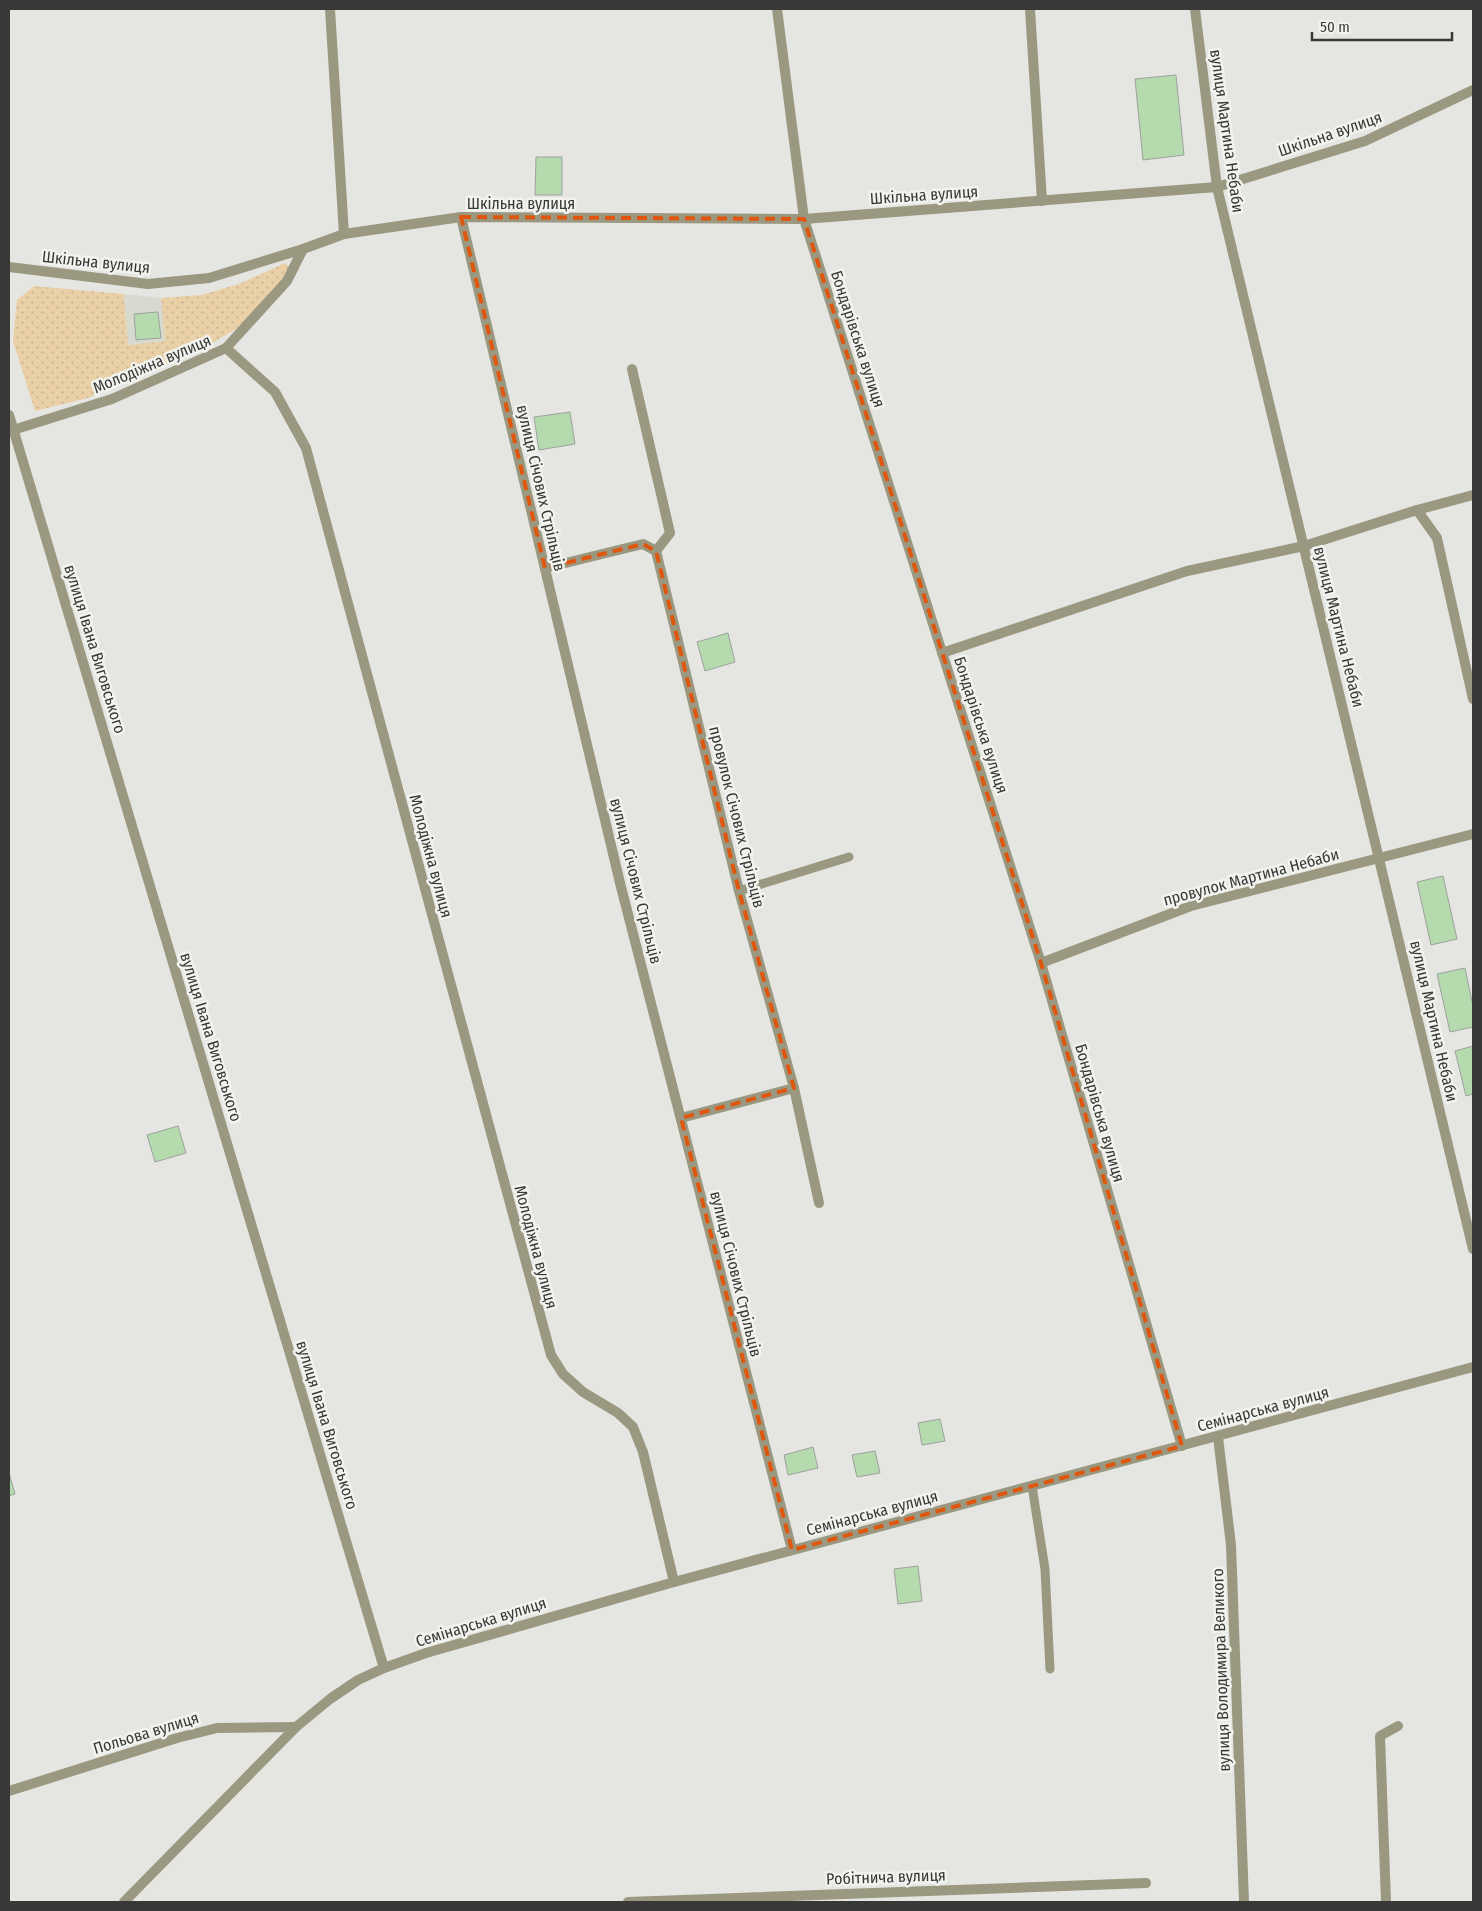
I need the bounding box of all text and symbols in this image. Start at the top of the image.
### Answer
scale bar [1312,10,1452,42]
text: 50 m [1320,18,1350,36]
street label: вулиця Мартина Небаби [1206,48,1248,214]
street label: Шкільна вулиця [1276,107,1384,161]
street label: Шкільна вулиця [869,182,979,208]
street label: Шкільна вулиця [467,194,575,213]
street label: Шкільна вулиця [41,247,151,277]
street label: Бондарівська вулиця [827,268,889,410]
street label: Молодіжна вулиця [90,331,214,397]
street label: вулиця Січових Стрільців [513,403,569,573]
street label: вулиця Мартина Небаби [1310,545,1368,709]
street label: вулиця Івана Виговського [60,562,130,736]
street label: Бондарівська вулиця [950,654,1012,796]
street label: провулок Січових Стрільців [705,724,769,910]
street label: Молодіжна вулиця [405,792,457,920]
street label: вулиця Січових Стрільців [606,796,666,966]
street label: провулок Мартина Небаби [1161,844,1341,910]
street label: вулиця Мартина Небаби [1406,939,1462,1103]
street label: вулиця Івана Виговського [176,950,246,1124]
street label: Бондарівська вулиця [1071,1042,1129,1184]
street label: Молодіжна вулиця [510,1183,562,1311]
street label: вулиця Січових Стрільців [706,1189,766,1359]
street label: вулиця Івана Виговського [292,1338,362,1512]
street label: Семінарська вулиця [1195,1382,1331,1436]
street label: Семінарська вулиця [804,1486,940,1540]
street label: вулиця Володимира Великого [1208,1568,1234,1772]
street label: Семінарська вулиця [413,1593,549,1651]
street label: Польова вулиця [91,1708,201,1758]
street label: Робітнича вулиця [826,1865,946,1889]

